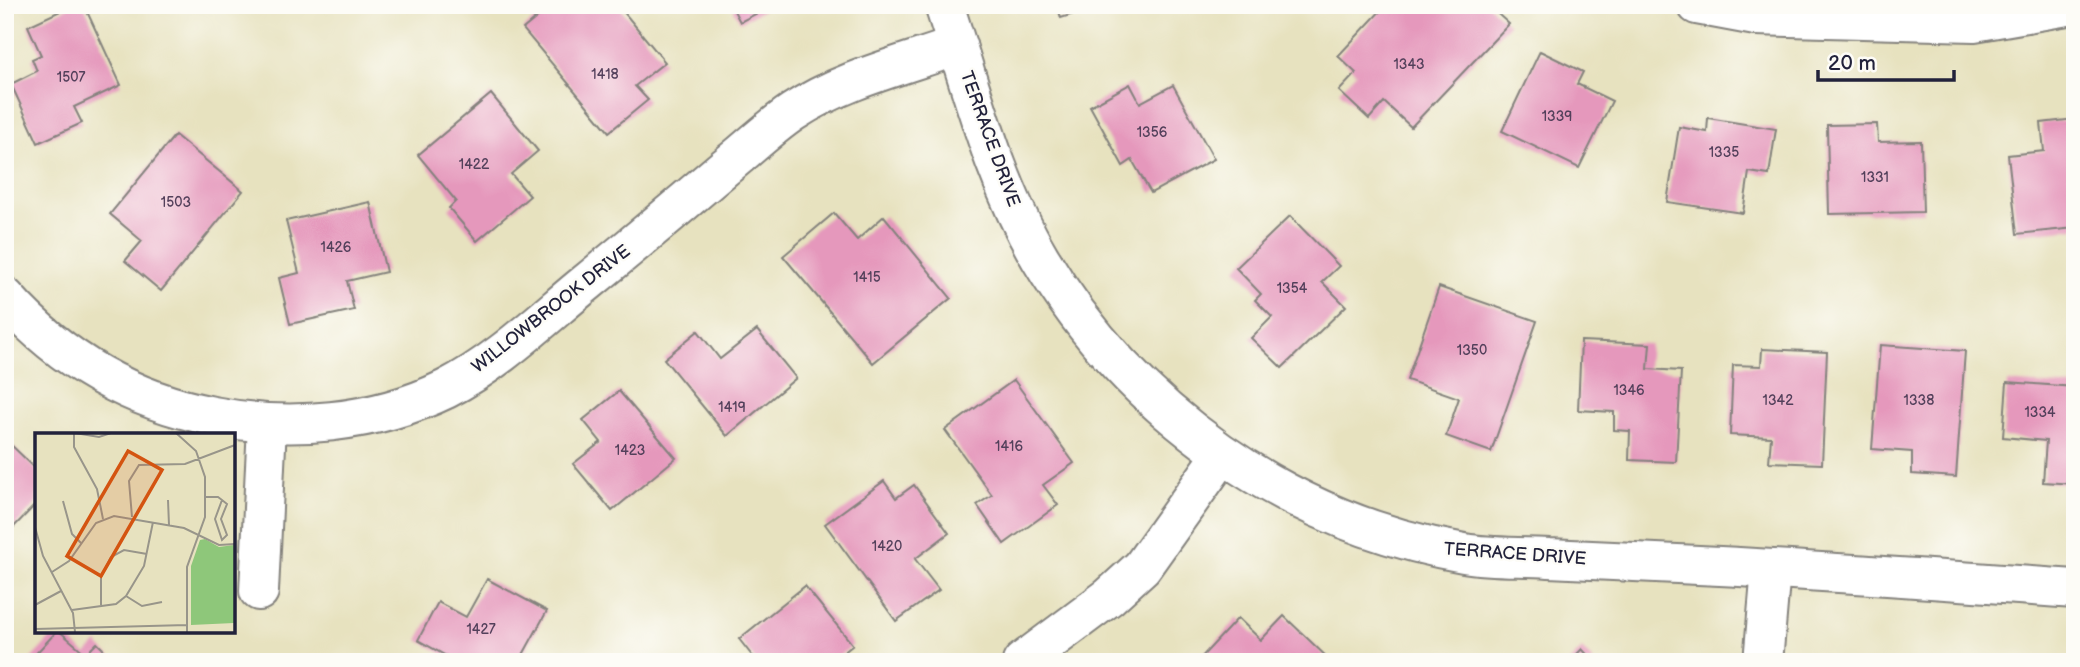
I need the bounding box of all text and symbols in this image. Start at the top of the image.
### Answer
scale bar [1818,38,1954,82]
text: 20 m [1828,51,1876,76]
house number: 1343 [1393,56,1425,73]
house number: 1418 [591,66,619,83]
street label: TERRACE DRIVE [956,68,1024,210]
house number: 1507 [57,69,85,86]
house number: 1339 [1542,108,1572,125]
house number: 1356 [1137,124,1168,141]
house number: 1335 [1709,144,1739,161]
house number: 1422 [459,156,490,173]
house number: 1331 [1861,169,1889,186]
house number: 1503 [161,194,191,211]
house number: 1426 [321,239,352,256]
street label: WILLOWBROOK DRIVE [468,241,634,377]
house number: 1415 [853,269,881,286]
house number: 1354 [1277,280,1308,297]
house number: 1350 [1457,342,1487,359]
house number: 1346 [1613,382,1645,399]
house number: 1342 [1763,392,1794,409]
house number: 1338 [1904,392,1934,409]
house number: 1419 [718,399,746,416]
house number: 1334 [2024,404,2056,421]
inset map [35,433,234,632]
house number: 1416 [995,438,1023,455]
house number: 1423 [615,442,645,459]
house number: 1420 [872,538,902,555]
street label: TERRACE DRIVE [1443,539,1587,569]
house number: 1427 [466,621,496,638]

